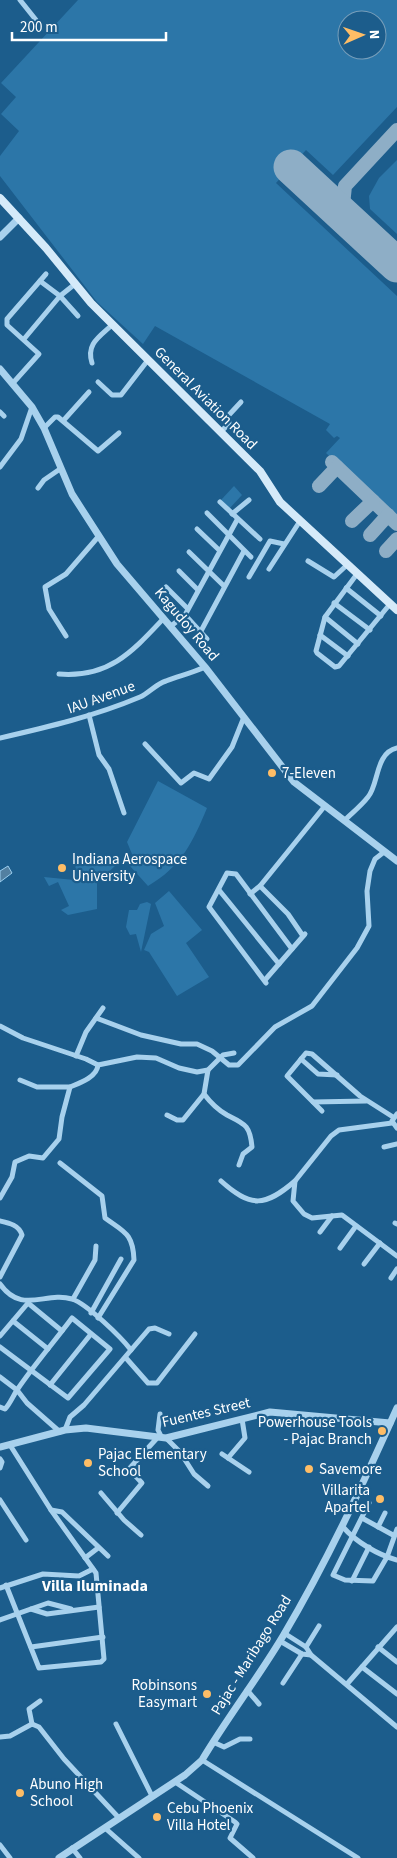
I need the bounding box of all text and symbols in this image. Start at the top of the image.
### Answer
scale bar [12,10,166,42]
north arrow [337,10,387,60]
text: 200 m [20,17,58,38]
text: N [364,30,384,40]
street label: General Aviation Road [149,342,262,455]
street label: Kagudoy Road [149,583,224,666]
street label: IAU Avenue [64,675,138,719]
place label: 7-Eleven [282,763,336,784]
marker: 7-Eleven [266,767,278,779]
place label: Indiana Aerospace University [72,849,187,887]
marker: Indiana Aerospace University [56,862,68,874]
street label: Fuentes Street [160,1392,252,1433]
place label: Powerhouse Tools - Pajac Branch [258,1412,372,1450]
marker: Powerhouse Tools - Pajac Branch [376,1425,388,1437]
place label: Pajac Elementary School [98,1444,207,1482]
marker: Pajac Elementary School [82,1457,94,1469]
place label: Savemore [319,1459,382,1480]
marker: Savemore [303,1463,315,1475]
place label: Villarita Apartel [322,1480,370,1518]
marker: Villarita Apartel [374,1493,386,1505]
district label: Villa Iluminada [41,1575,148,1597]
street label: Pajac - Maribago Road [206,1591,297,1719]
place label: Robinsons Easymart [131,1675,197,1713]
marker: Robinsons Easymart [201,1688,213,1700]
place label: Abuno High School [30,1774,103,1812]
marker: Abuno High School [14,1787,26,1799]
place label: Cebu Phoenix Villa Hotel [167,1798,254,1836]
marker: Cebu Phoenix Villa Hotel [151,1811,163,1823]

